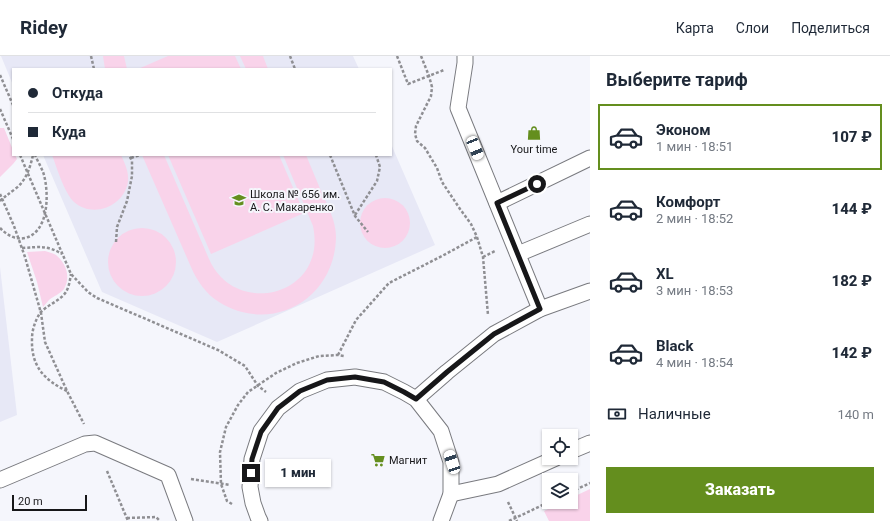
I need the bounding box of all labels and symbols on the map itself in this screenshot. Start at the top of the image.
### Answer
shop icon: Your time [526,125,542,141]
car [465,135,485,161]
place label: Your time [511,143,558,156]
route start [528,175,546,193]
place label: Школа № 656 им. А. С. Макаренко [250,188,340,214]
school or university icon: Школа № 656 им. А. С. Макаренко [231,192,247,208]
car [442,449,462,475]
supermarket icon: Магнит [370,452,386,468]
place label: Магнит [389,454,428,467]
callout: 1 мин [265,459,331,487]
route end [242,464,260,482]
scale bar [12,493,87,512]

